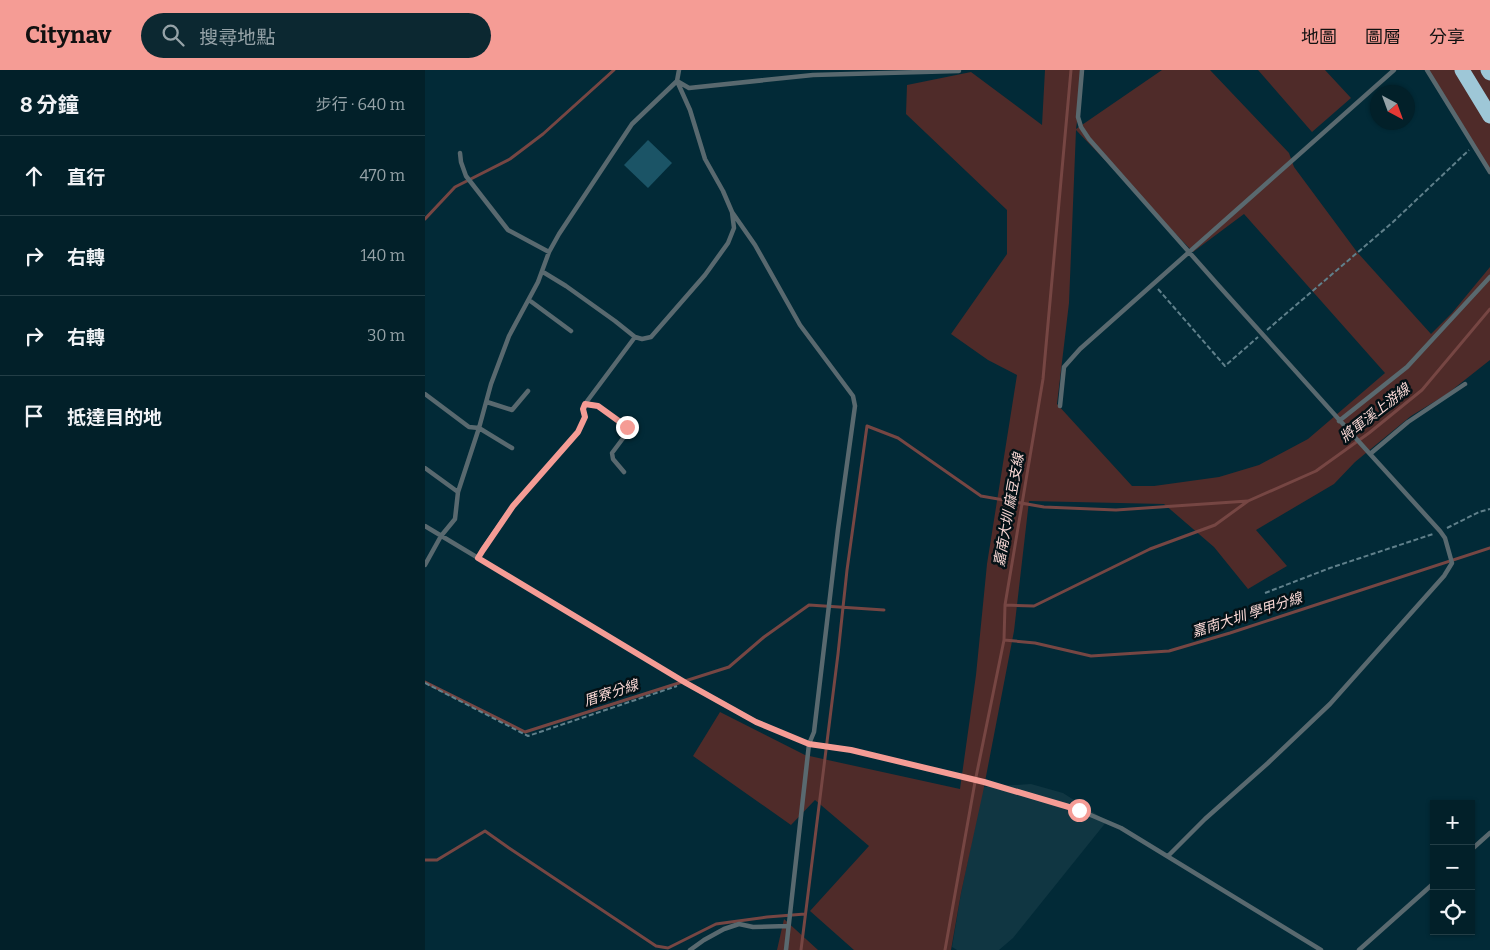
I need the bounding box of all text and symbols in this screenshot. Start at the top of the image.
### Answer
search box [141,13,491,58]
text: Citynav [25,21,111,49]
icon: search [159,21,187,49]
text: 搜尋地點 [199,26,275,49]
text: 地圖 [1301,26,1337,48]
text: 圖層 [1365,26,1401,48]
text: 分享 [1429,26,1465,48]
north arrow [1370,85,1415,130]
text: 8 分鐘 [20,92,78,118]
text: 步行 · 640 m [316,95,405,114]
icon: ahead [20,162,48,190]
text: 直行 [67,166,105,189]
text: 470 m [359,166,405,185]
icon: right [20,242,48,270]
text: 右轉 [67,246,105,269]
text: 140 m [360,246,405,265]
icon: right [20,322,48,350]
text: 右轉 [67,326,105,349]
text: 30 m [367,326,405,345]
water label: 將軍溪上游線 [1337,379,1415,446]
icon: arrive [20,402,48,430]
text: 抵達目的地 [67,406,162,429]
route end [616,416,639,439]
water label: 嘉南大圳 麻豆支線 [991,450,1028,568]
water label: 嘉南大圳 學甲分線 [1190,589,1306,641]
water label: 厝寮分線 [582,676,642,710]
route start [1068,799,1091,822]
map controls [1430,800,1475,935]
button: + [1430,800,1475,845]
button: − [1430,845,1475,890]
button: locate [1430,890,1475,935]

